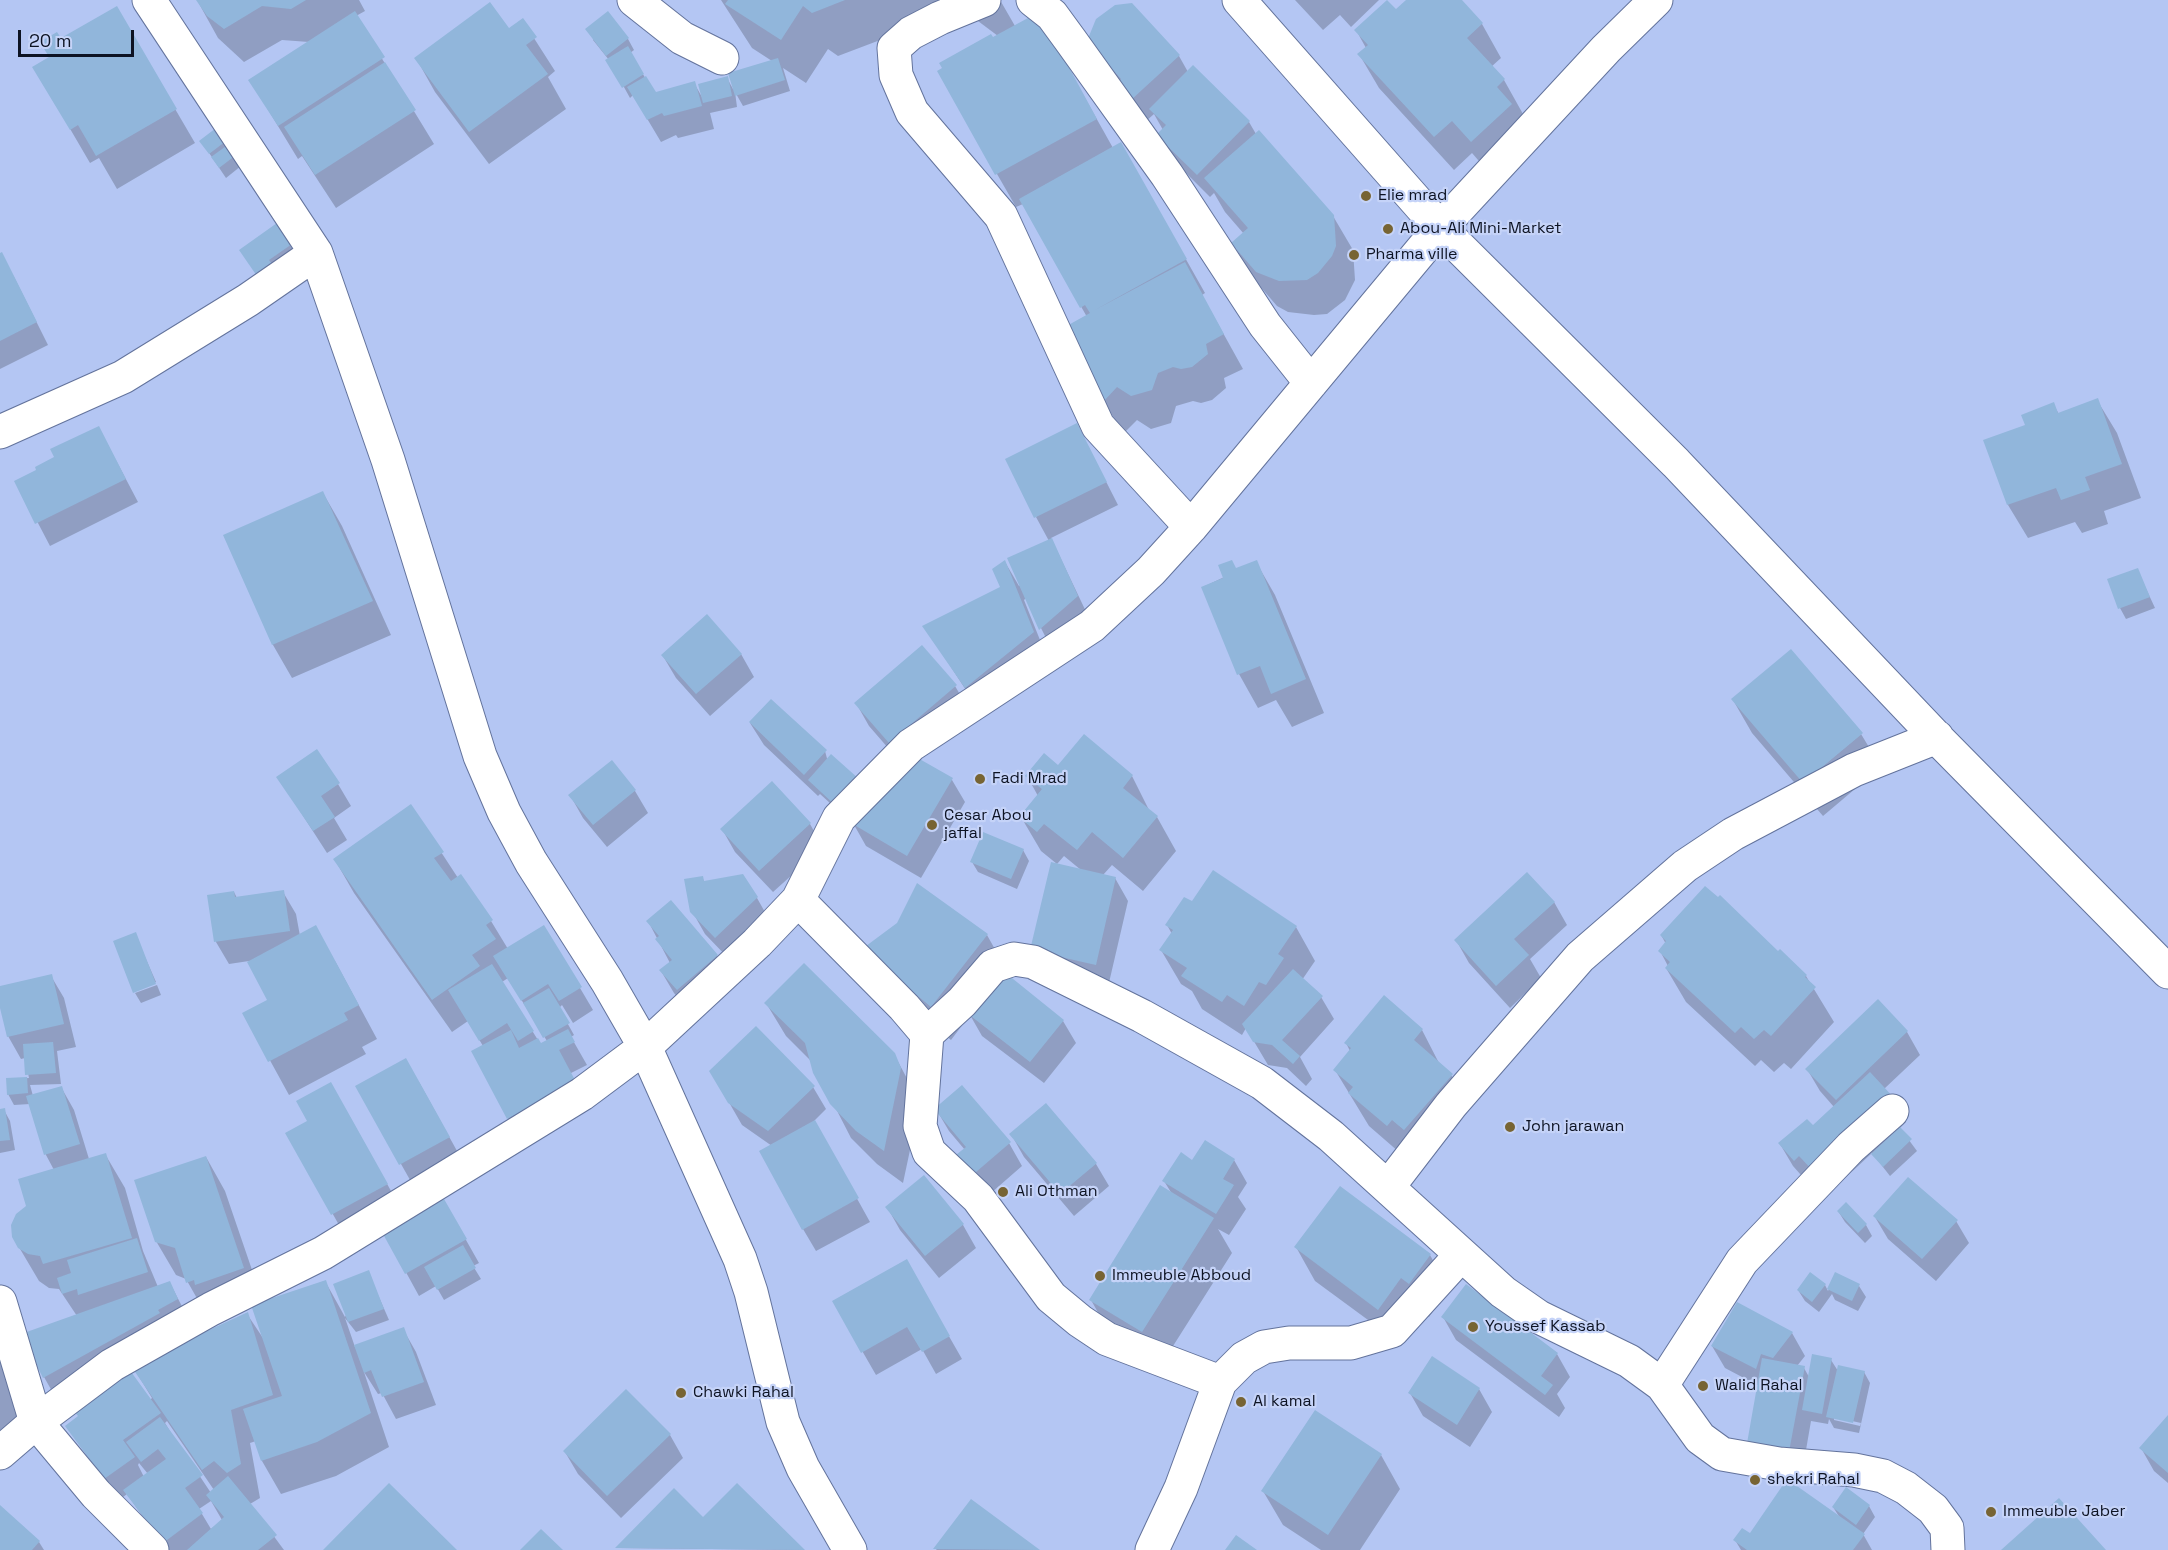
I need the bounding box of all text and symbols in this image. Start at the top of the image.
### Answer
scale bar [21,18,136,56]
text: 20 m [29,29,72,52]
place label: Elie mrad [1378,186,1447,206]
marker: Elie mrad [1359,189,1373,203]
place label: Abou-Ali Mini-Market [1400,219,1562,239]
marker: Abou-Ali Mini-Market [1381,222,1395,236]
place label: Pharma ville [1366,245,1458,265]
marker: Pharma ville [1347,248,1361,262]
place label: Fadi Mrad [992,769,1067,789]
marker: Fadi Mrad [973,772,987,786]
place label: Cesar Abou jaffal [944,806,1032,844]
marker: Cesar Abou jaffal [925,818,939,832]
place label: John jarawan [1522,1117,1624,1137]
marker: John jarawan [1503,1120,1517,1134]
place label: Ali Othman [1015,1182,1098,1202]
marker: Ali Othman [996,1185,1010,1199]
place label: Immeuble Abboud [1112,1266,1251,1286]
marker: Immeuble Abboud [1093,1269,1107,1283]
place label: Youssef Kassab [1485,1317,1605,1337]
marker: Youssef Kassab [1466,1320,1480,1334]
place label: Walid Rahal [1715,1376,1803,1396]
marker: Walid Rahal [1696,1379,1710,1393]
place label: Chawki Rahal [693,1383,794,1403]
marker: Chawki Rahal [674,1386,688,1400]
place label: Al kamal [1253,1392,1316,1412]
marker: Al kamal [1234,1395,1248,1409]
place label: shekri Rahal [1767,1470,1860,1490]
marker: shekri Rahal [1748,1473,1762,1487]
place label: Immeuble Jaber [2003,1502,2126,1522]
marker: Immeuble Jaber [1984,1505,1998,1519]

